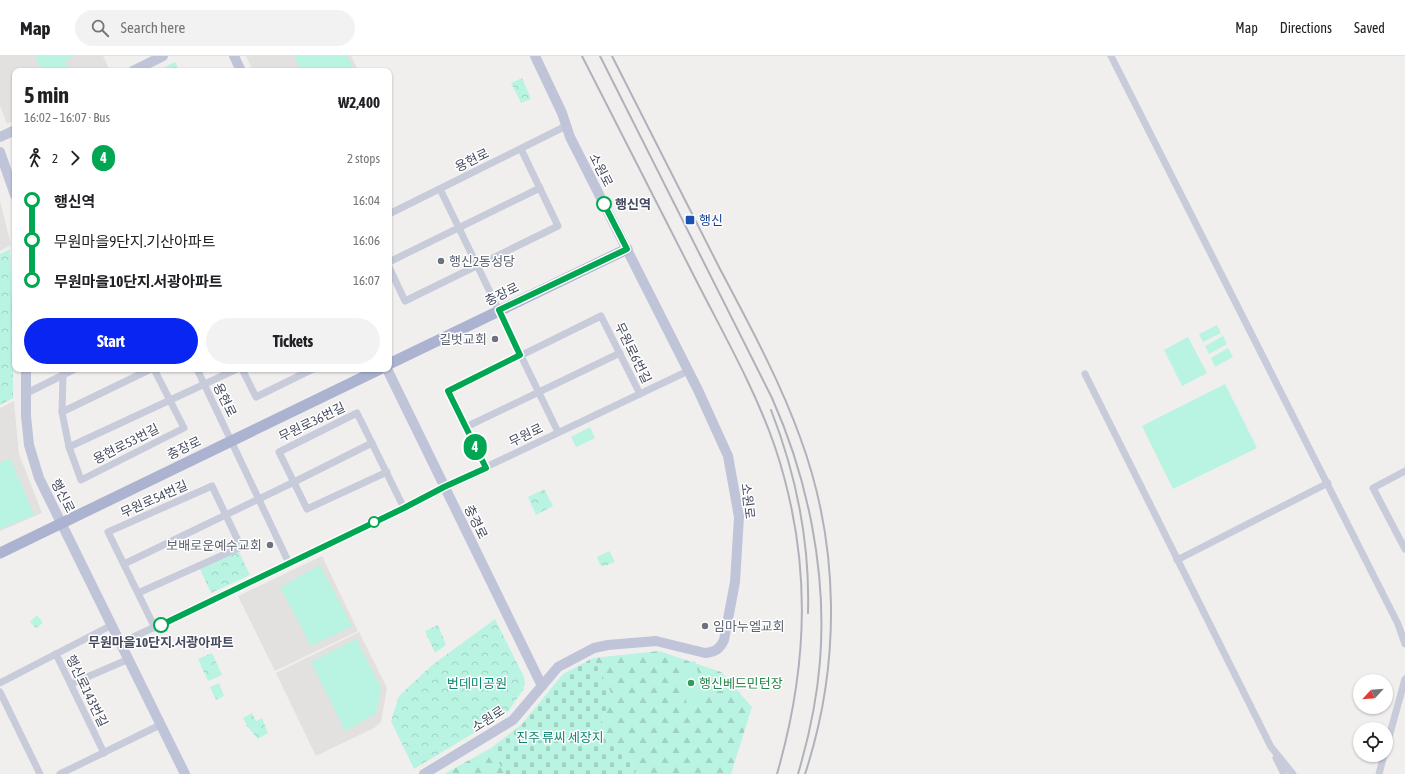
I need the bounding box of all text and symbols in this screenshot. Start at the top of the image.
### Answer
search box [75,10,355,46]
text: Map [20,17,51,39]
icon: search [89,17,111,39]
text: Search here [121,19,185,36]
text: Map [1235,20,1258,36]
text: Directions [1280,20,1332,36]
text: Saved [1354,20,1385,36]
text: 5 min [24,82,69,108]
text: ₩2,400 [338,94,380,111]
text: 16:02 – 16:07 · Bus [24,110,110,125]
street label: 용현로 [453,145,491,175]
icon: walk [24,147,46,169]
icon: forward [64,147,86,169]
text: 4 [100,150,107,166]
text: 2 [52,151,58,166]
text: 2 stops [347,151,380,166]
street label: 소원로 [586,151,616,189]
text: 행신역 [54,193,95,210]
text: 16:04 [353,193,380,208]
marker: 행신역 [596,196,612,212]
place label: 행신역 [615,197,651,212]
place label: 행신 [699,213,723,228]
marker: 행신 [684,214,696,226]
text: 무원마을9단지.기산아파트 [54,233,216,250]
text: 16:06 [353,233,380,248]
place label: 행신2동성당 [449,254,515,269]
marker: 행신2동성당 [436,256,446,266]
text: 무원마을10단지.서광아파트 [54,273,223,290]
text: 16:07 [353,273,380,288]
street label: 충장로 [483,279,521,309]
button: Start [24,318,198,364]
button: Tickets [206,318,380,364]
street label: 무원로6번길 [612,320,654,386]
place label: 길벗교회 [439,332,487,347]
marker: 길벗교회 [490,334,500,344]
street label: 용현로 [210,381,240,419]
street label: 무원로36번길 [276,399,348,445]
street label: 무원로 [507,420,545,450]
street label: 용현로53번길 [91,421,161,467]
street label: 충장로 [165,434,203,462]
line badge: 4 [462,434,488,460]
text: 4 [472,439,478,455]
street label: 행신로 [48,477,78,515]
street label: 무원로54번길 [118,477,190,521]
street label: 소원로 [738,482,758,520]
street label: 충경로 [461,503,491,541]
unlabelled marker [368,516,380,528]
place label: 보배로운예수교회 [166,538,262,553]
marker: 보배로운예수교회 [265,540,275,550]
marker: 무원마을10단지.서광아파트 [153,617,169,633]
place label: 임마누엘교회 [713,619,785,634]
marker: 임마누엘교회 [700,621,710,631]
place label: 무원마을10단지.서광아파트 [88,635,234,650]
street label: 행신로143번길 [63,653,111,729]
north arrow [1353,674,1393,714]
map controls [1353,674,1393,762]
park label: 번데미공원 [447,676,507,691]
place label: 행신베드민턴장 [699,676,783,691]
marker: 행신베드민턴장 [686,678,696,688]
street label: 소원로 [469,703,507,735]
button: locate [1353,722,1393,762]
park label: 진주 류씨 세장지 [516,730,604,745]

